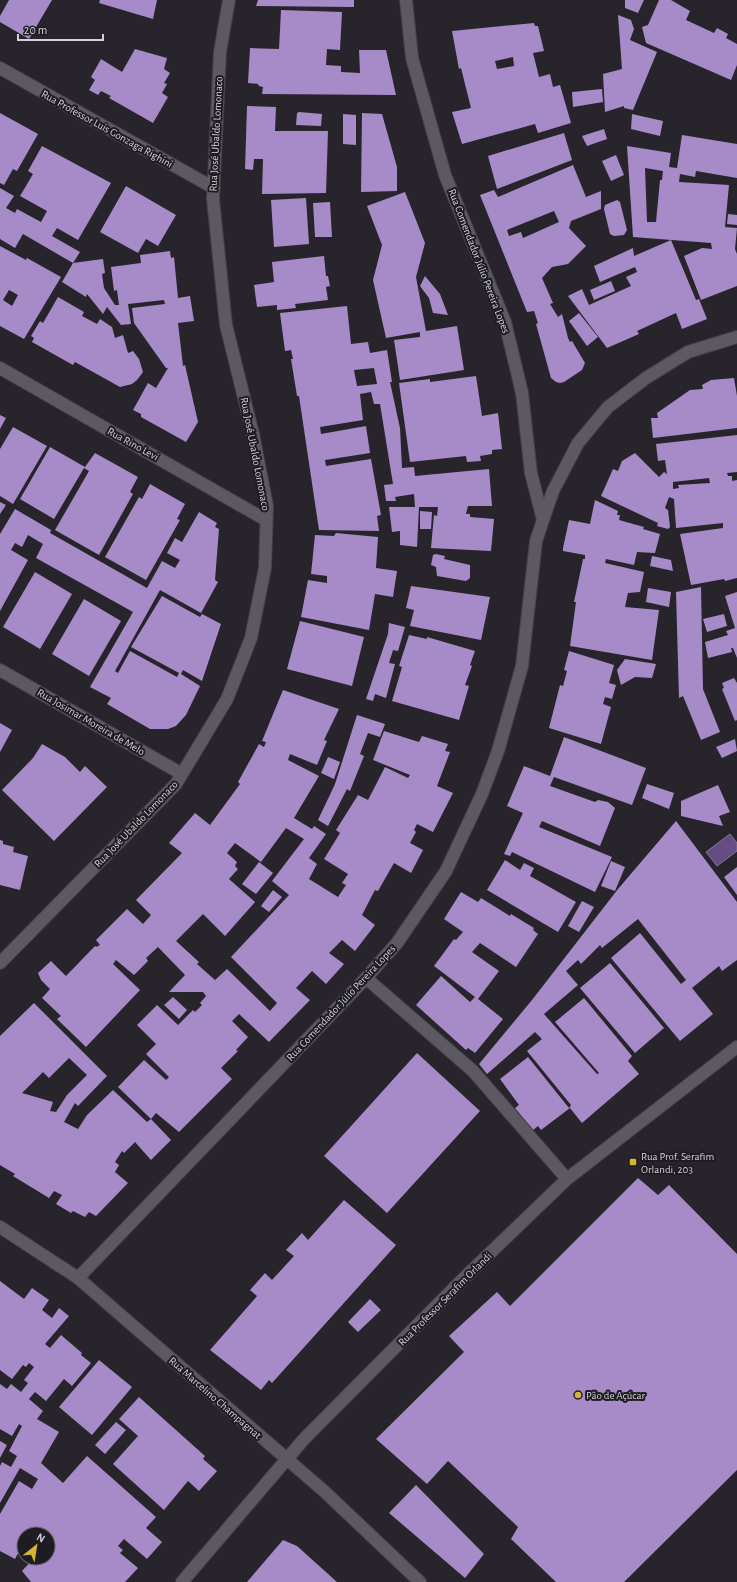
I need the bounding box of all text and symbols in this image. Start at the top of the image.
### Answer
scale bar [18,16,103,42]
text: 20 m [24,24,47,36]
street label: Rua José Ubaldo Lomonaco [207,76,225,192]
street label: Rua Professor Luis Gonzaga Righini [39,88,175,170]
street label: Rua Comendador Júlio Pereira Lopes [446,187,512,335]
street label: Rua José Ubaldo Lomonaco [239,396,271,512]
street label: Rua Rino Levi [105,425,161,463]
street label: Rua Josimar Moreira de Melo [35,687,147,757]
street label: Rua José Ubaldo Lomonaco [92,779,180,869]
street label: Rua Comendador Júlio Pereira Lopes [285,943,397,1063]
place label: Rua Prof. Serafim Orlandi, 203 [641,1151,714,1175]
marker: Rua Prof. Serafim Orlandi, 203 [628,1157,638,1167]
street label: Rua Professor Serafim Orlandi [396,1250,494,1348]
street label: Rua Marcelino Champagnat [167,1355,264,1441]
marker: Pão de Açúcar [573,1390,583,1400]
place label: Pão de Açúcar [586,1390,645,1401]
north arrow [16,1526,56,1566]
text: N [35,1531,47,1544]

